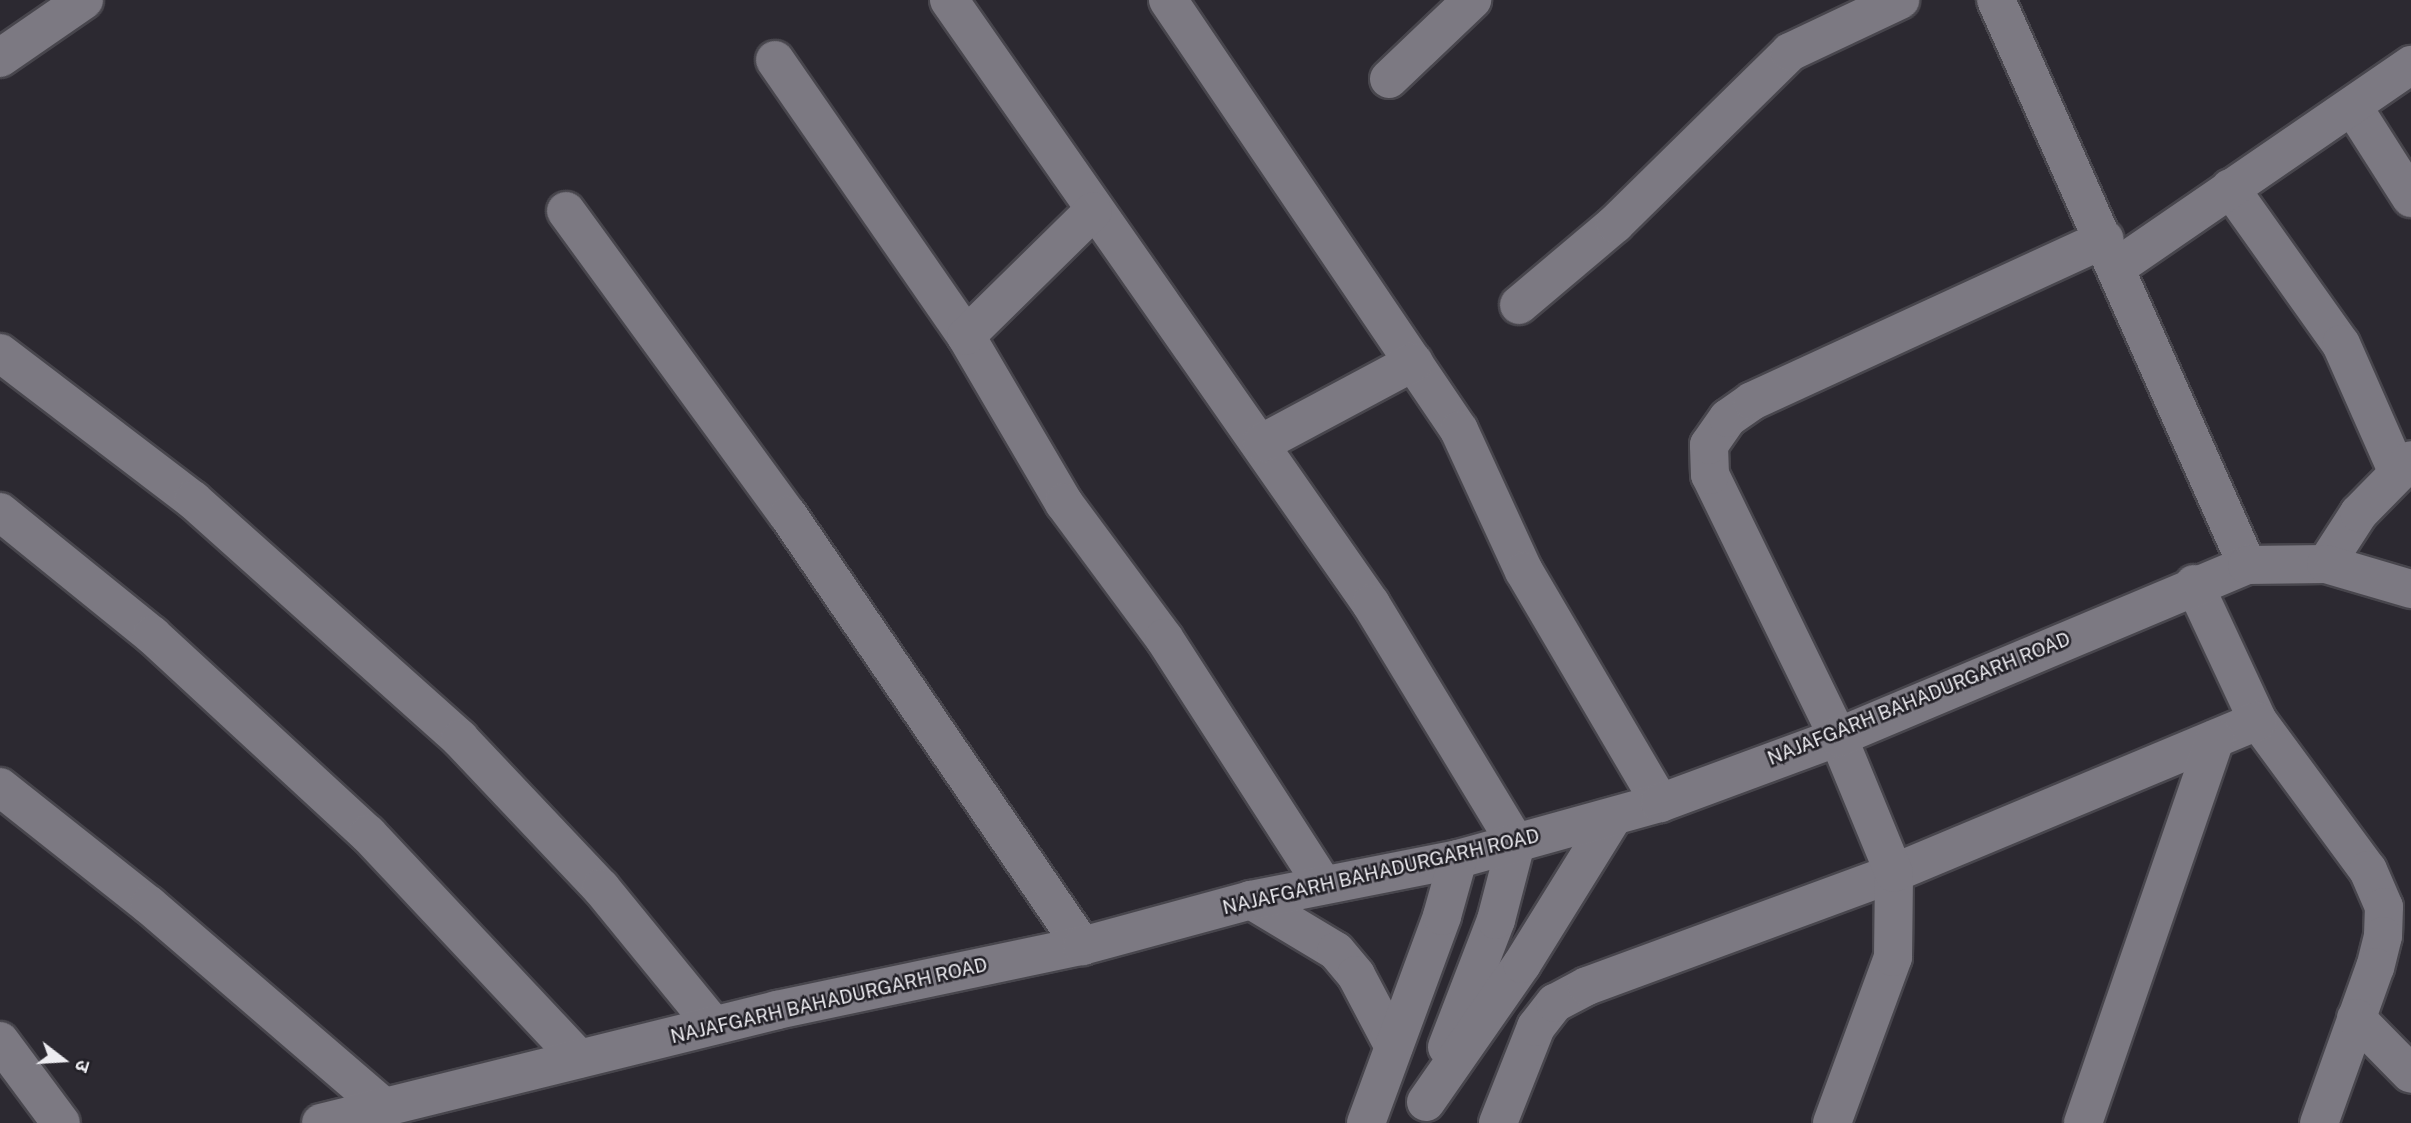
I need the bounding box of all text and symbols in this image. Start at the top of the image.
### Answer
street label: NAJAFGARH BAHADURGARH ROAD [1764,628,2074,770]
street label: NAJAFGARH BAHADURGARH ROAD [1220,824,1542,920]
street label: NAJAFGARH BAHADURGARH ROAD [668,953,990,1049]
north arrow [28,1025,98,1095]
text: उ [71,1058,95,1075]

